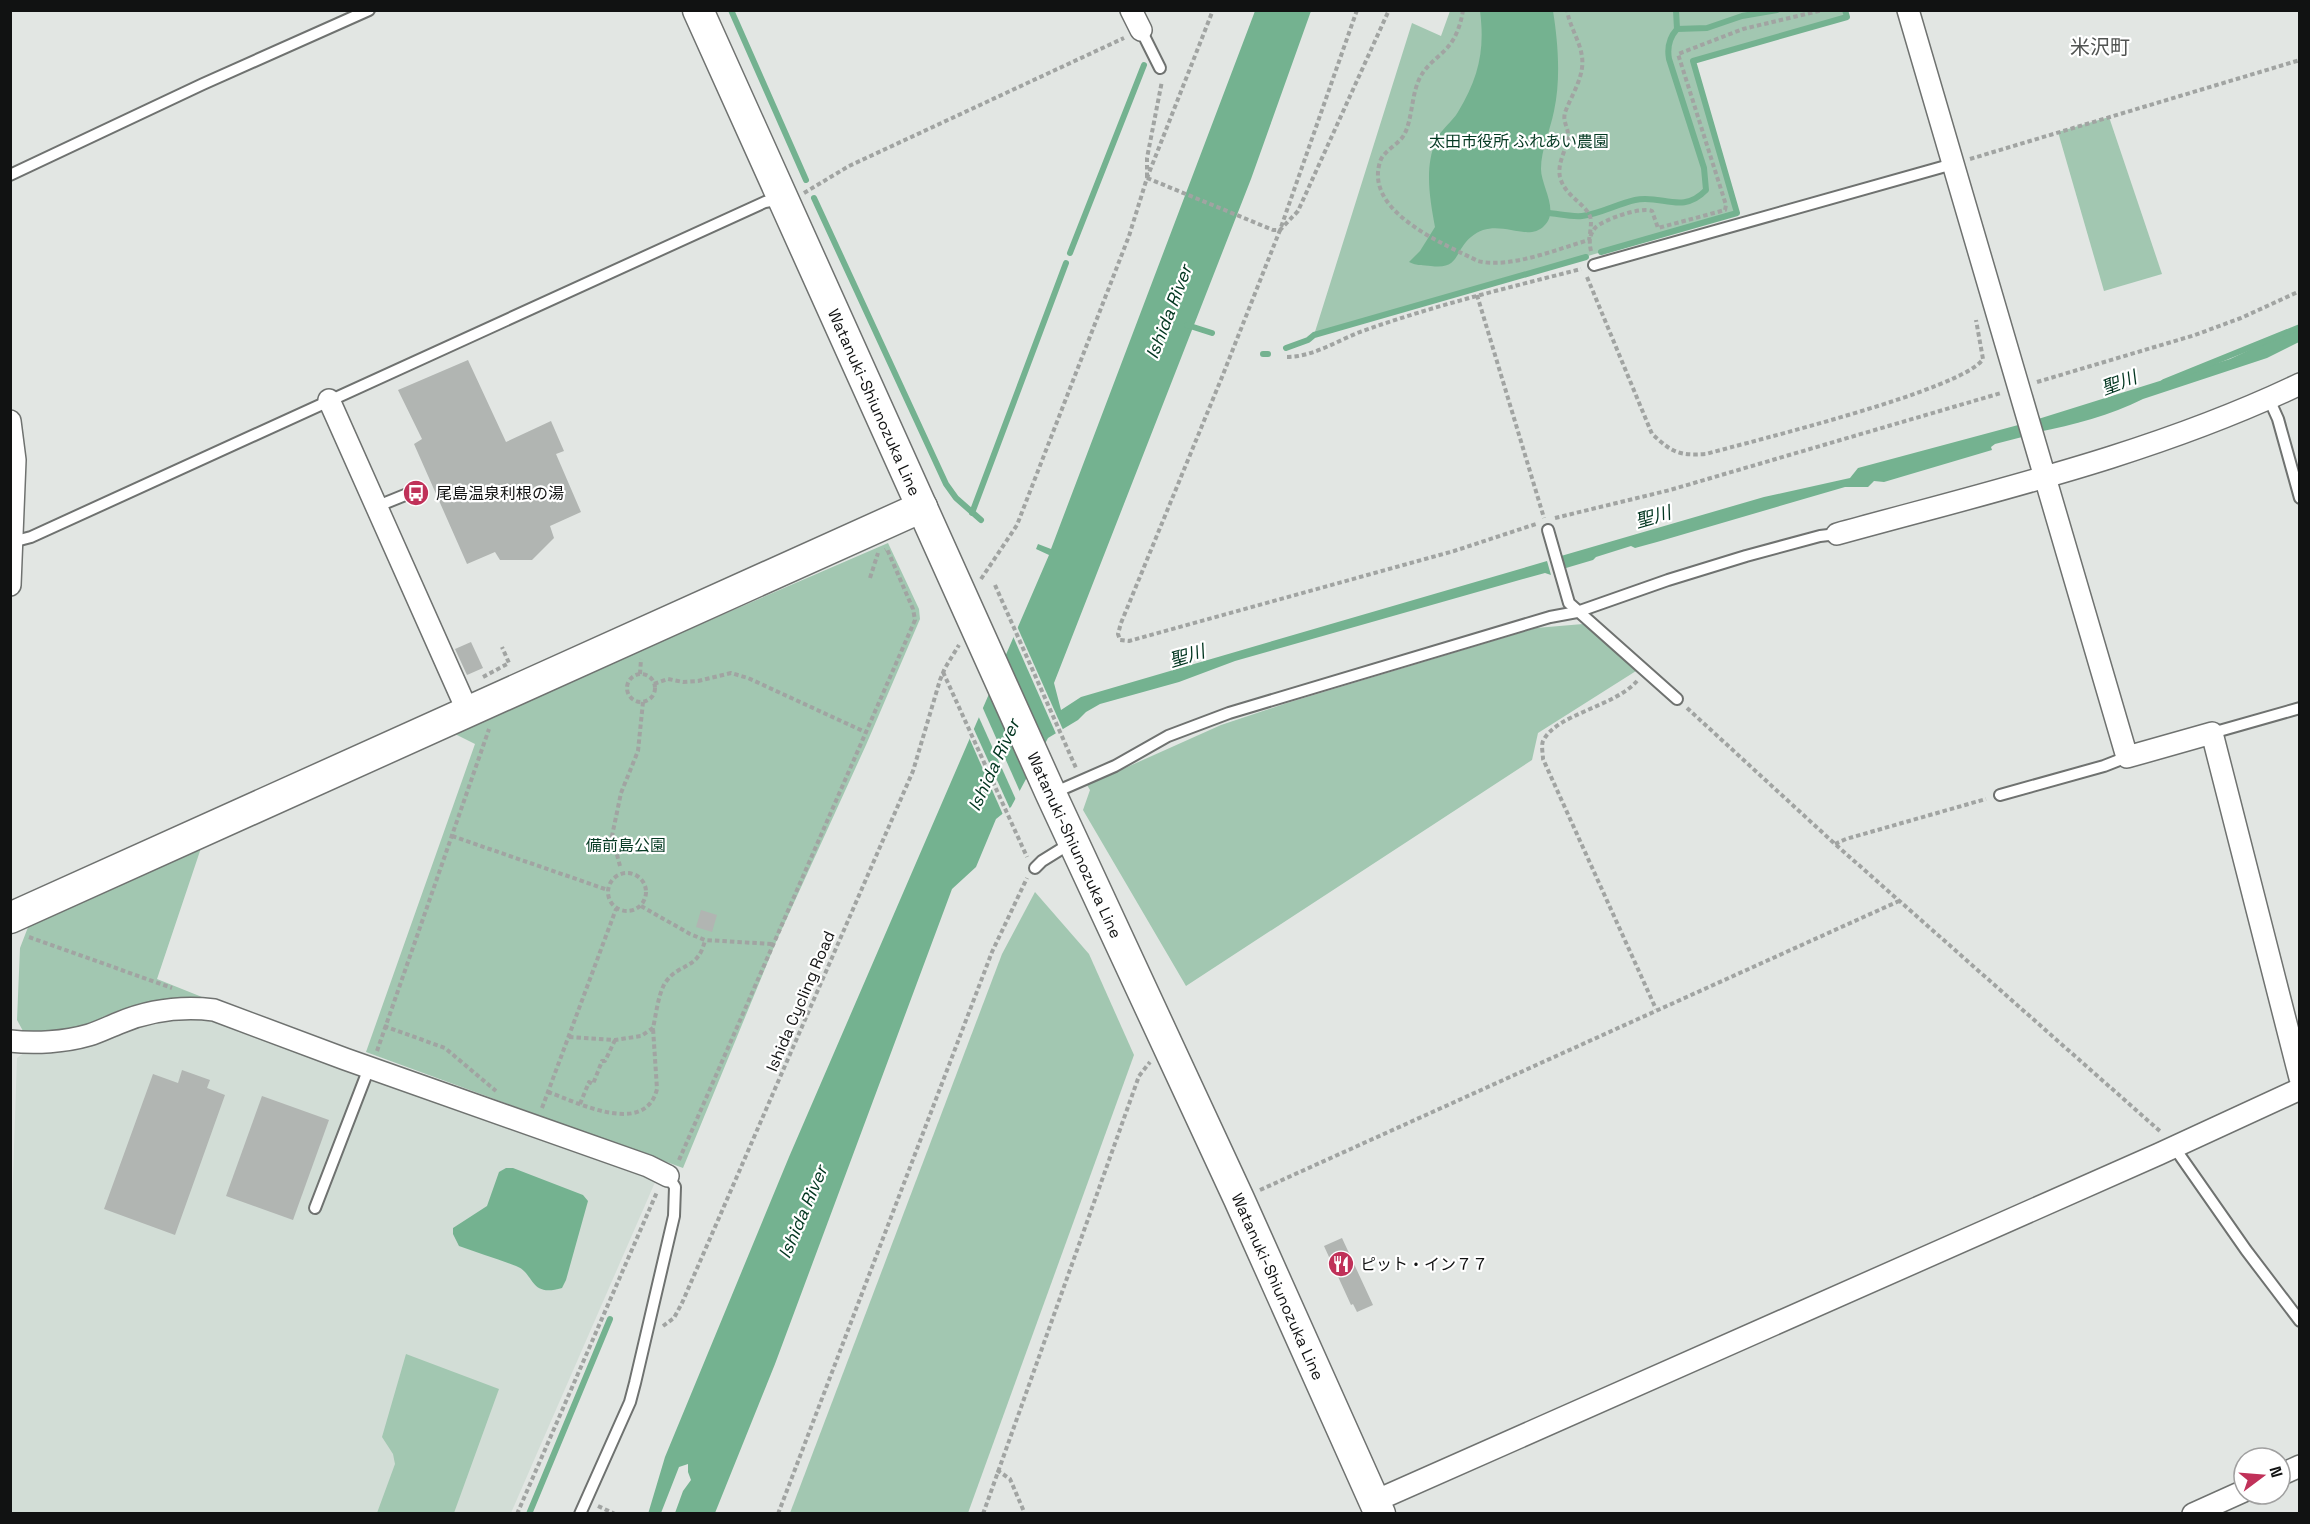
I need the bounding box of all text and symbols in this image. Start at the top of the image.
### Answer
district label: 米沢町 [2070,34,2130,60]
park label: 太田市役所 ふれあい農園 [1429,131,1609,152]
water label: Ishida River [1140,260,1198,362]
street label: Watanuki-Shiunozuka Line [823,305,925,499]
water label: 聖川 [2098,365,2142,400]
bus stop icon: 尾島温泉利根の湯 [401,478,431,508]
place label: 尾島温泉利根の湯 [436,483,564,504]
water label: 聖川 [1632,500,1675,533]
water label: 聖川 [1166,639,1209,672]
water label: Ishida River [962,713,1026,814]
street label: Watanuki-Shiunozuka Line [1022,749,1126,942]
park label: 備前島公園 [586,835,666,856]
street label: Ishida Cycling Road [761,928,840,1075]
water label: Ishida River [773,1160,833,1262]
street label: Watanuki-Shiunozuka Line [1227,1190,1329,1383]
restaurant icon: ピット・イン７７ [1326,1249,1356,1279]
place label: ピット・イン７７ [1360,1254,1488,1275]
north arrow [2232,1446,2292,1506]
text: N [2264,1464,2288,1480]

